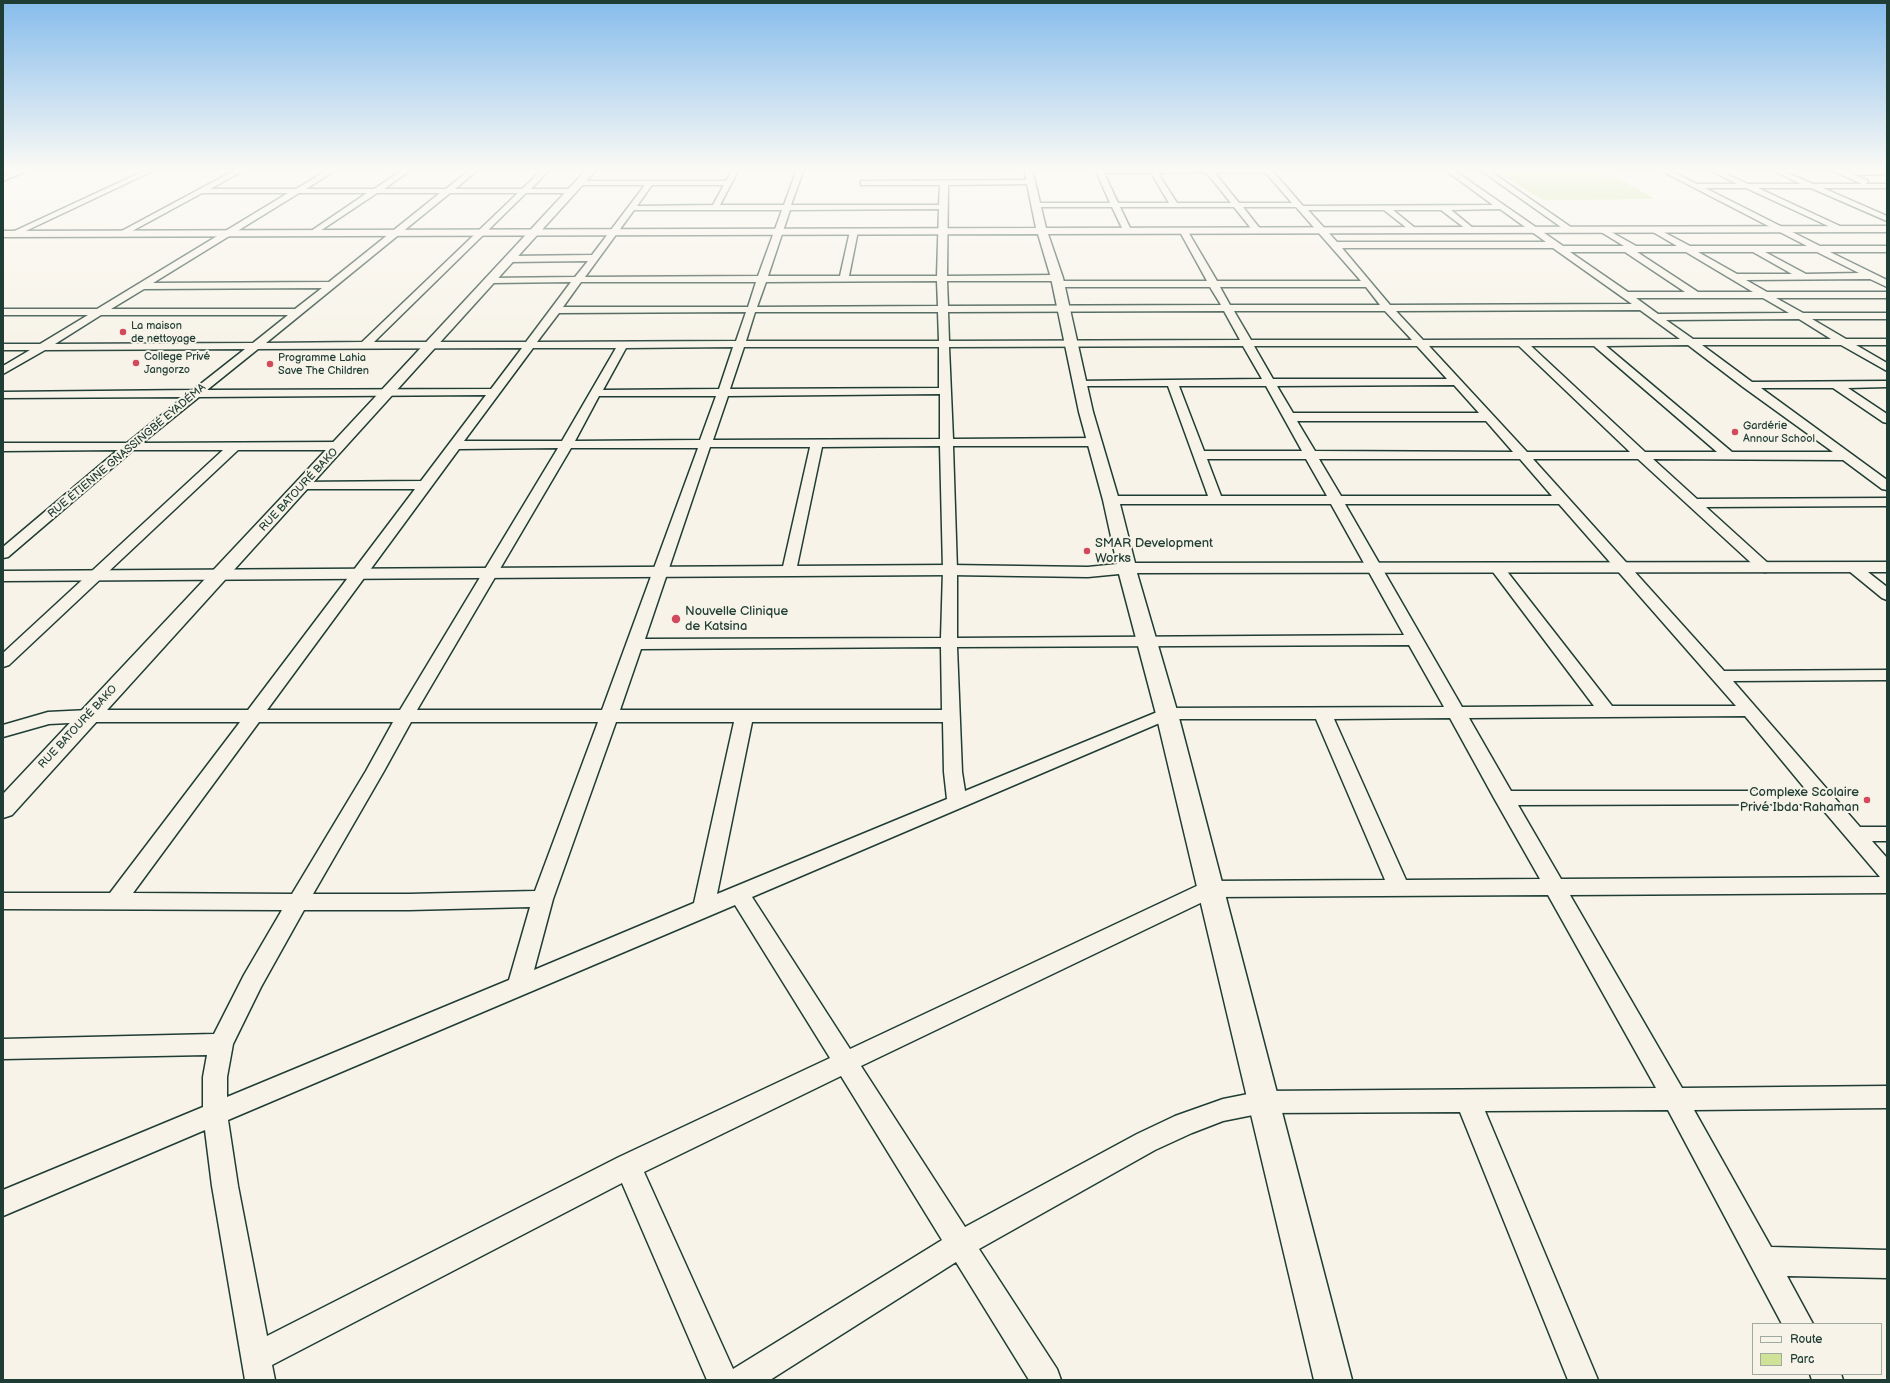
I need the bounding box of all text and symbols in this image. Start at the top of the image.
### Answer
place label: La maison de nettoyage [131,319,196,345]
marker: La maison de nettoyage [118,327,128,337]
place label: College Privé Jangorzo [144,350,210,376]
place label: Programme Lahia Save The Children [278,351,369,377]
marker: College Privé Jangorzo [131,358,141,368]
marker: Programme Lahia Save The Children [265,359,275,369]
street label: RUE ÉTIENNE GNASSINGBÉ EYADÉMA [45,381,209,521]
place label: Gardérie Annour School [1743,419,1815,445]
marker: Gardérie Annour School [1730,427,1740,437]
street label: RUE BATOURÉ BAKO [257,446,341,534]
place label: SMAR Development Works [1095,536,1213,567]
marker: SMAR Development Works [1082,546,1092,556]
place label: Nouvelle Clinique de Katsina [685,604,788,635]
marker: Nouvelle Clinique de Katsina [670,613,682,625]
street label: RUE BATOURÉ BAKO [36,683,120,771]
place label: Complexe Scolaire Privé Ibda Rahaman [1740,785,1859,816]
marker: Complexe Scolaire Privé Ibda Rahaman [1862,795,1872,805]
legend [1752,1323,1882,1375]
text: Route [1790,1332,1822,1347]
text: Parc [1790,1352,1814,1367]

